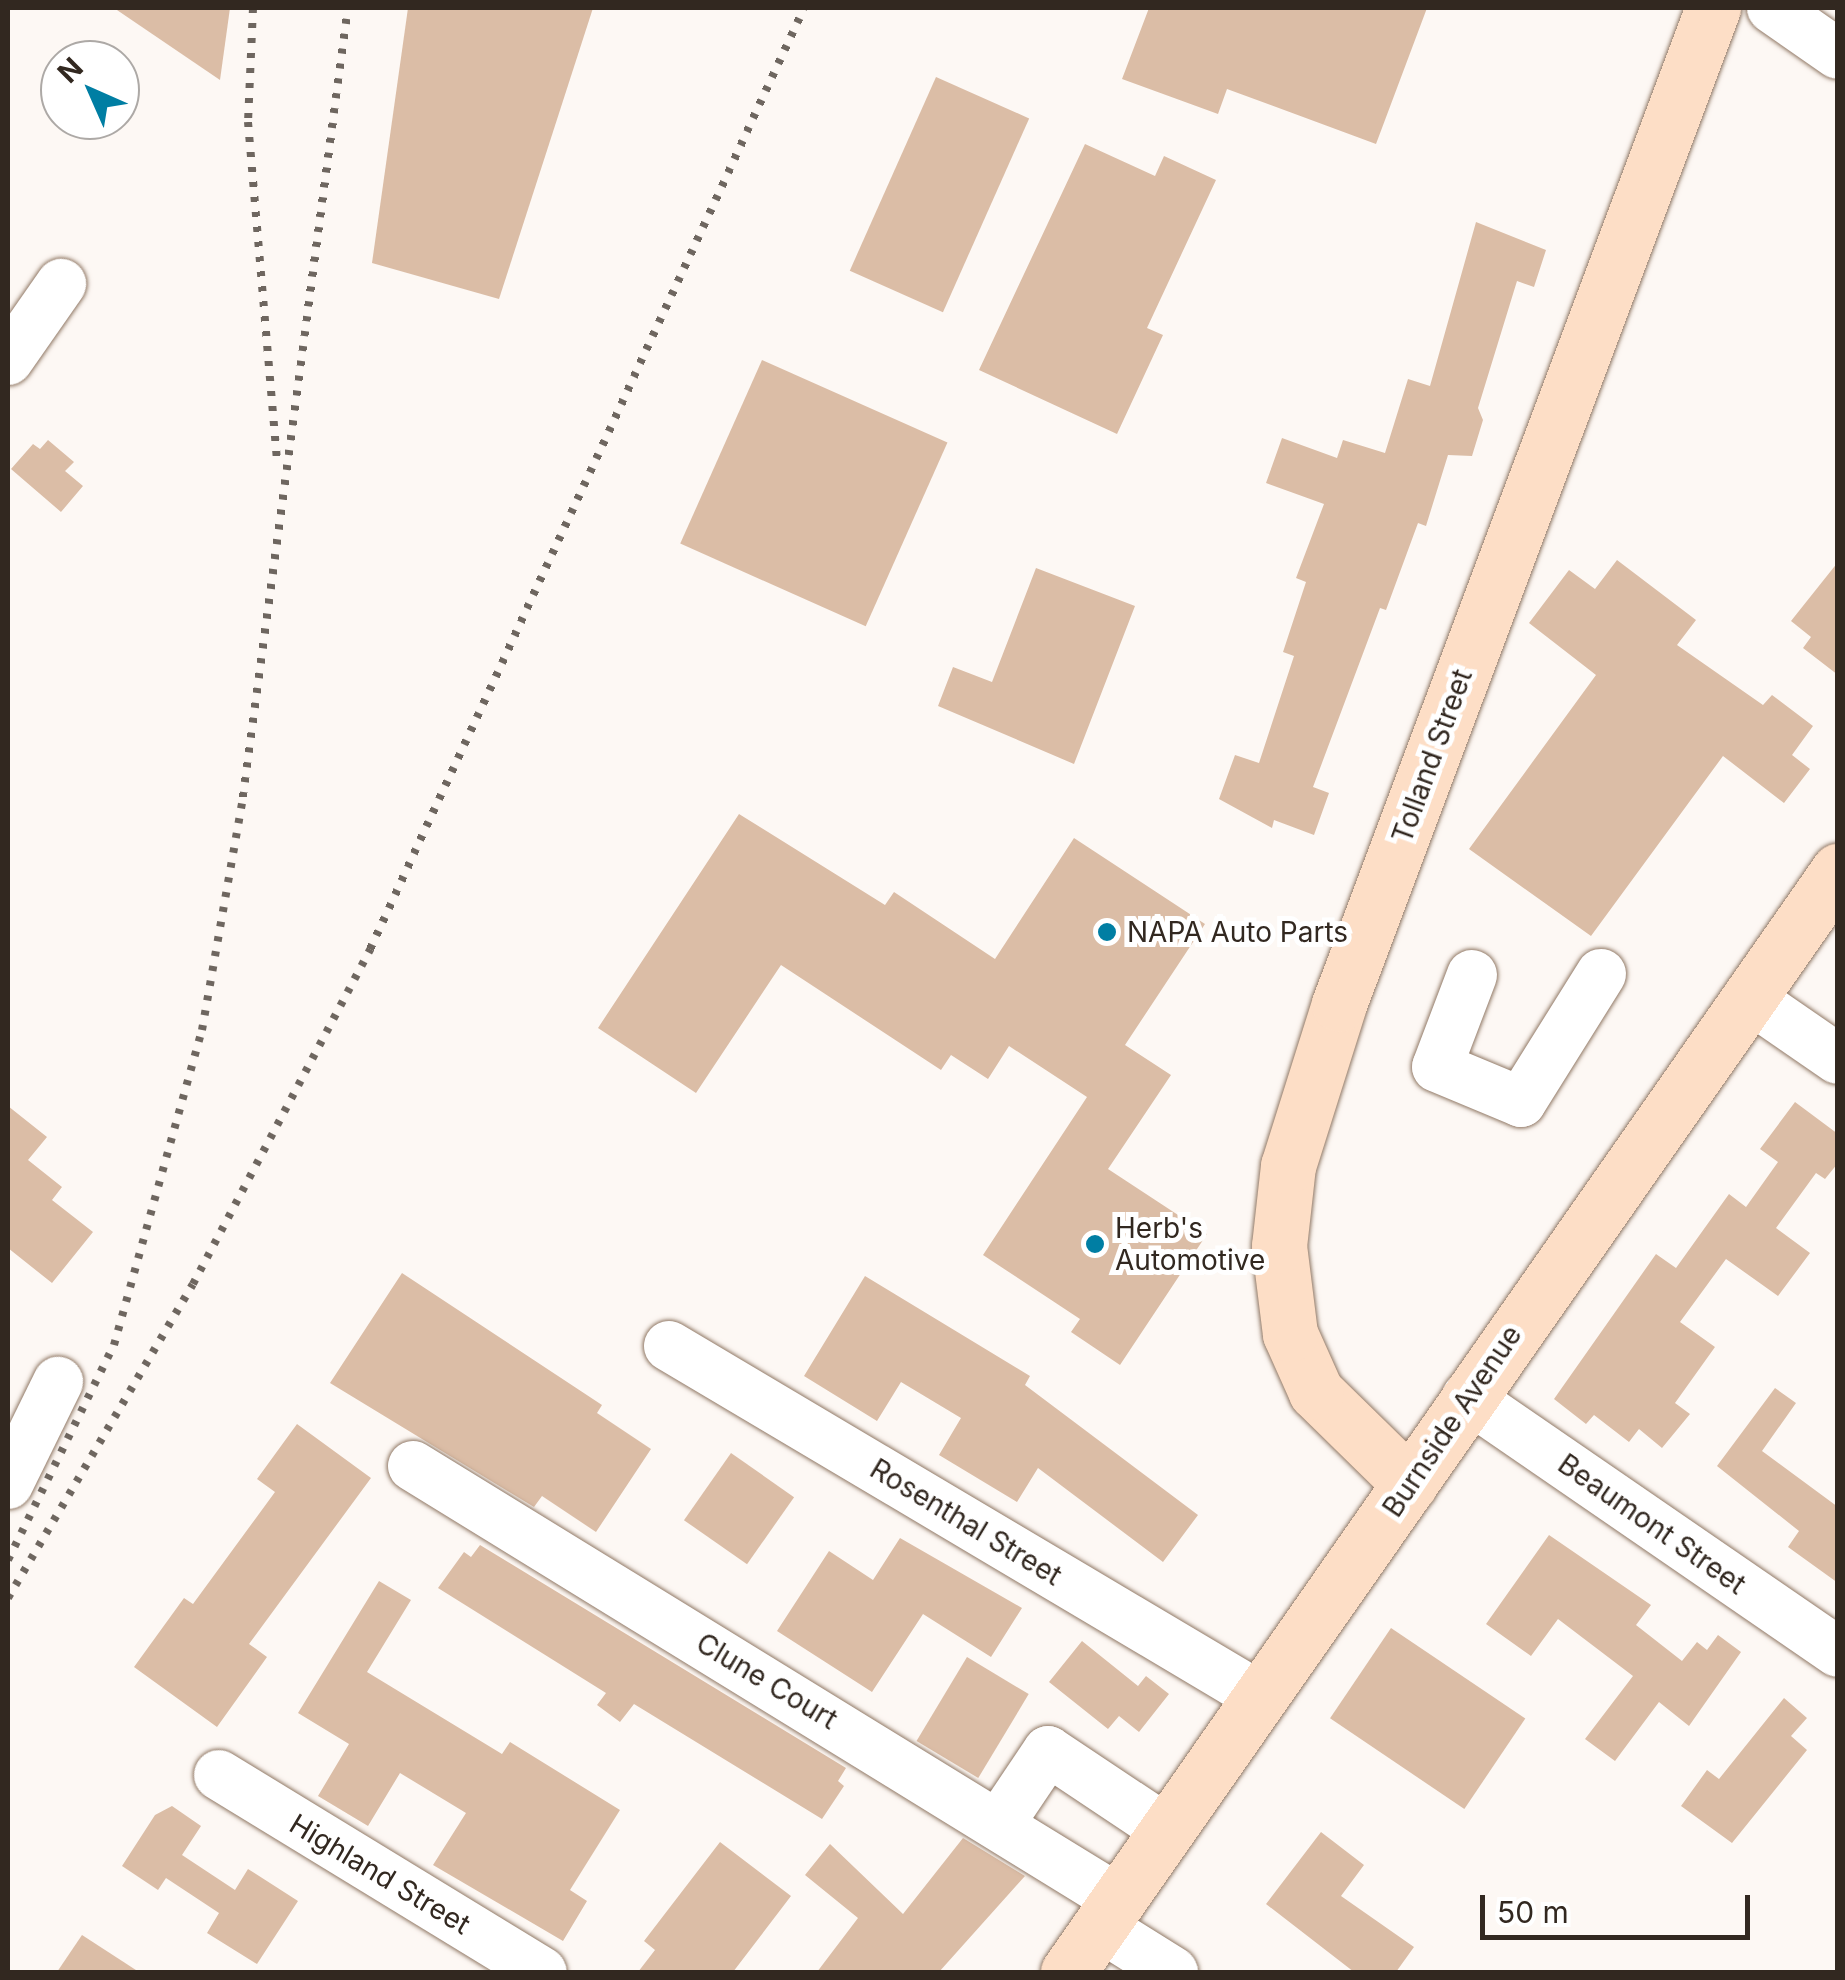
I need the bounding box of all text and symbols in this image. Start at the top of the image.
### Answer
north arrow [40,40,140,140]
text: N [51,51,90,90]
street label: Tolland Street [1385,664,1479,848]
place label: NAPA Auto Parts [1127,915,1348,949]
marker: NAPA Auto Parts [1096,921,1118,943]
place label: Herb's Automotive [1115,1211,1265,1277]
marker: Herb's Automotive [1084,1233,1106,1255]
street label: Burnside Avenue [1376,1319,1528,1523]
street label: Beaumont Street [1552,1447,1752,1601]
street label: Rosenthal Street [864,1452,1068,1592]
street label: Clune Court [690,1626,844,1736]
street label: Highland Street [284,1807,476,1941]
scale bar [1485,1875,1755,1937]
text: 50 m [1497,1894,1569,1930]

